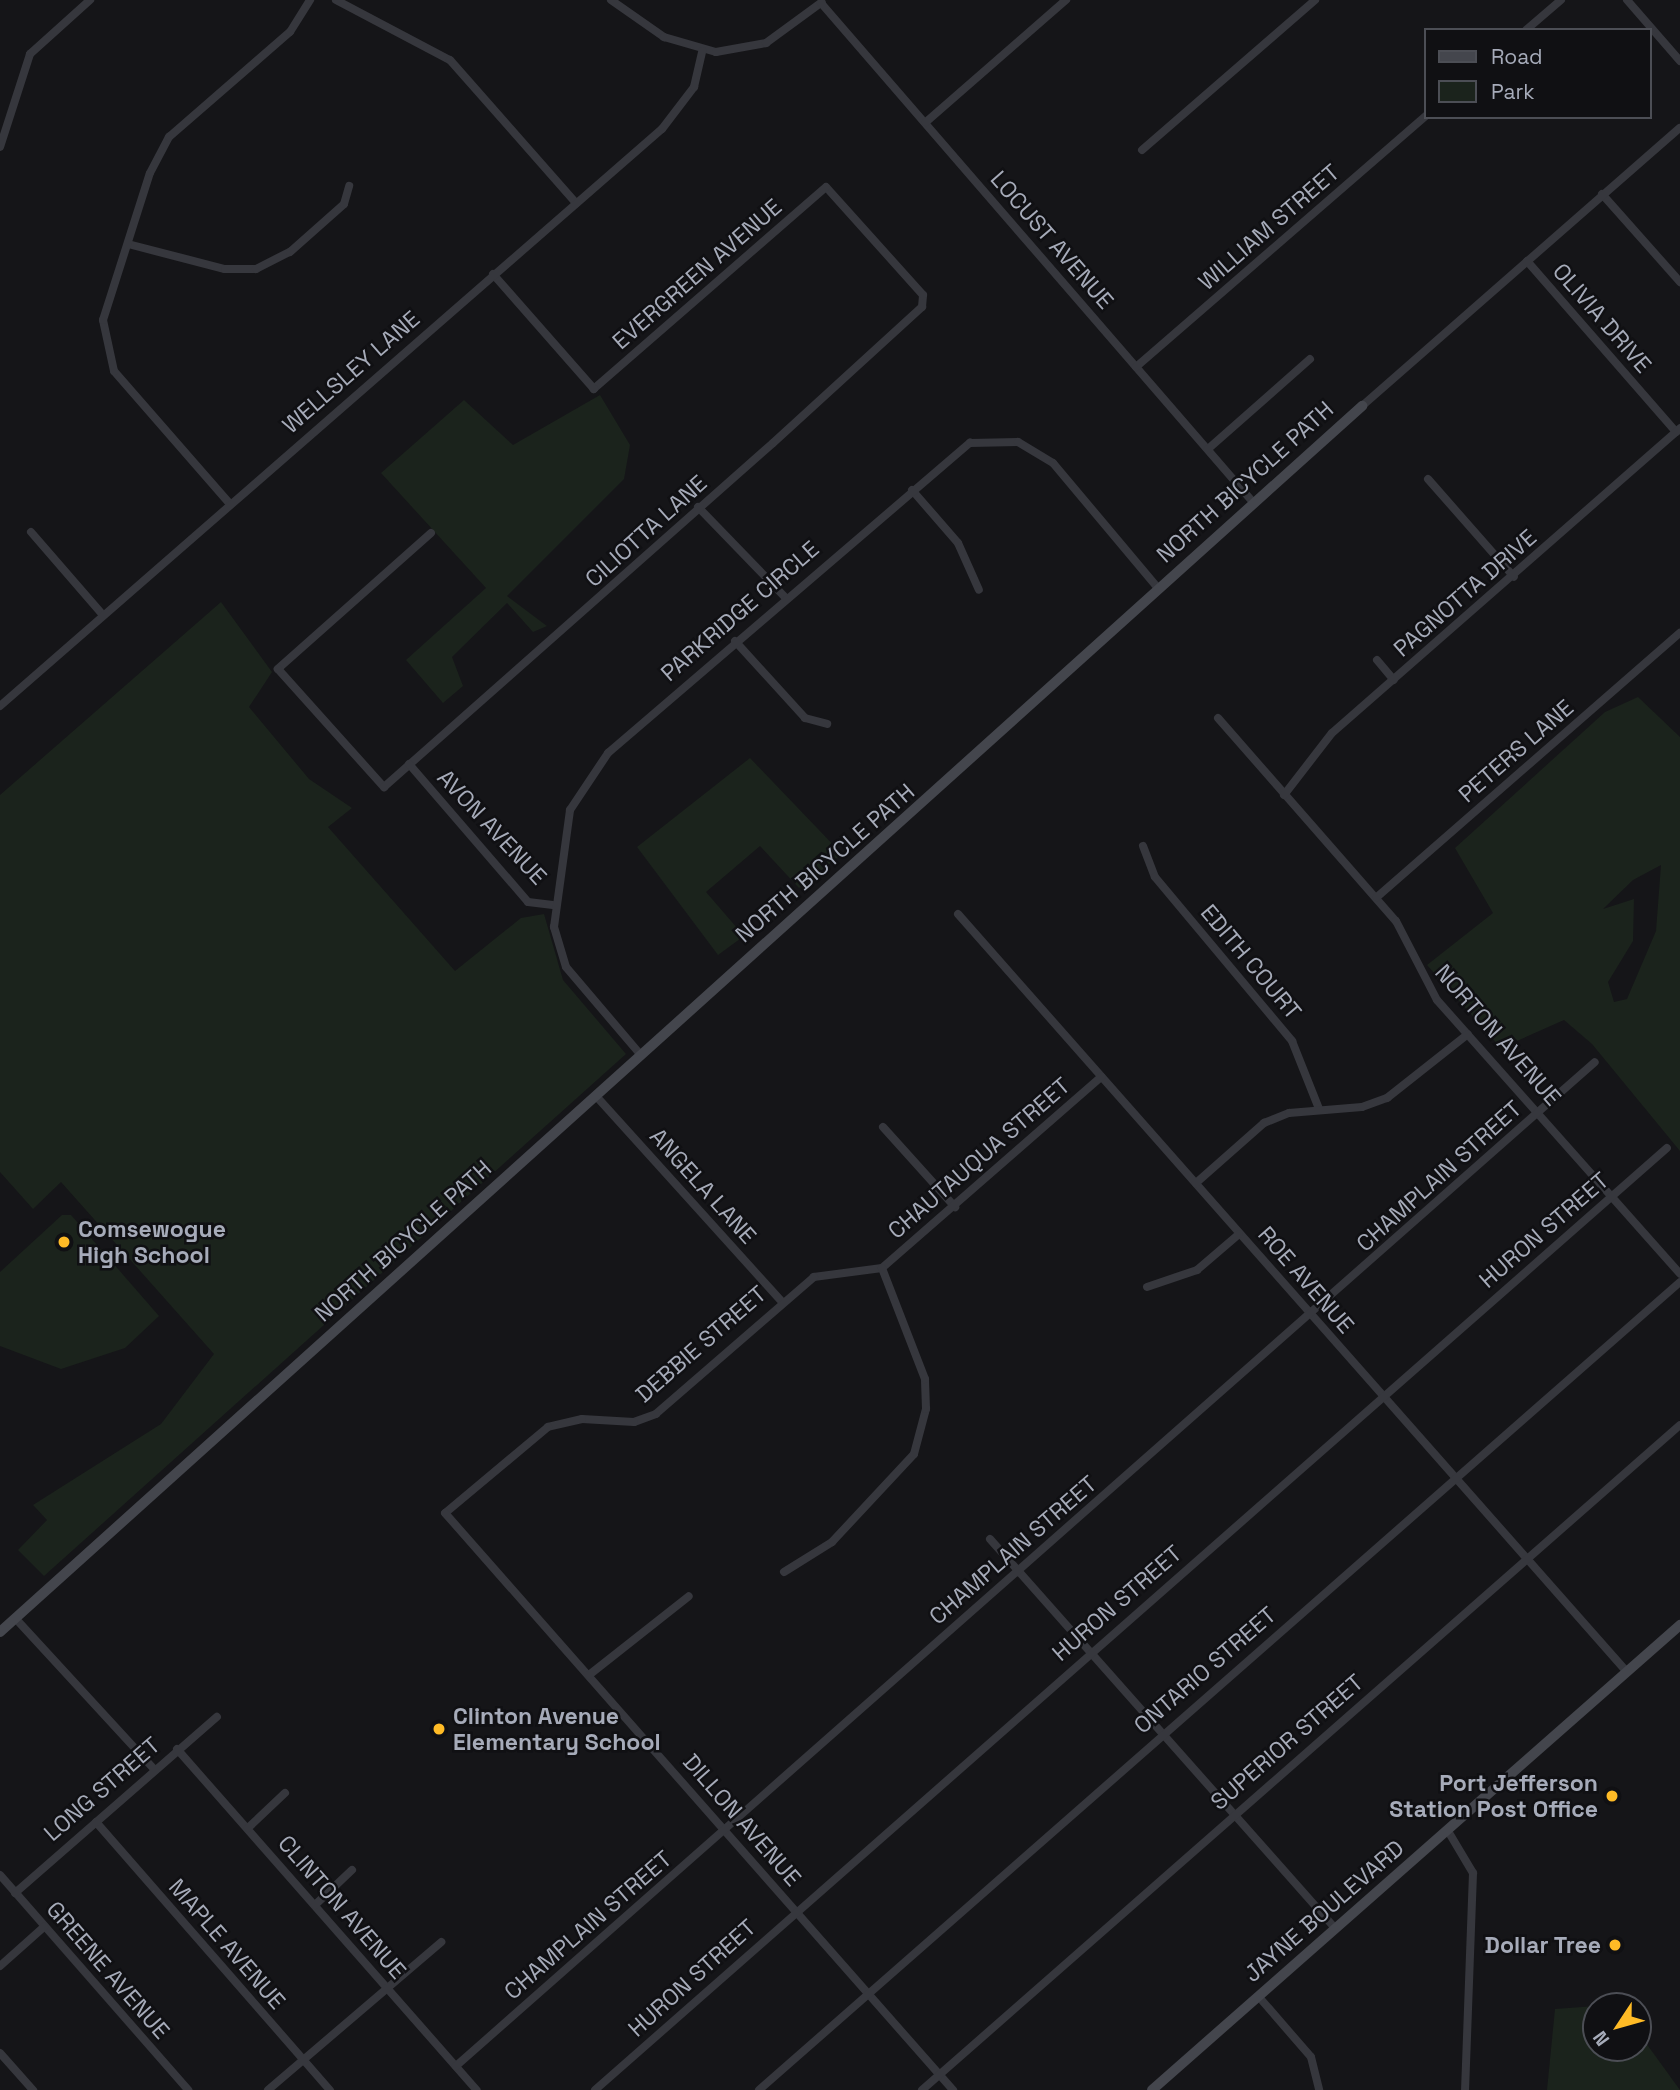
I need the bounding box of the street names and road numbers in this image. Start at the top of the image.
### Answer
street label: WILLIAM STREET [1193,158,1345,296]
street label: LOCUST AVENUE [984,165,1120,315]
street label: EVERGREEN AVENUE [607,193,787,355]
street label: OLIVIA DRIVE [1547,257,1657,379]
street label: WELLSLEY LANE [277,305,425,439]
street label: NORTH BICYCLE PATH [1151,395,1339,569]
street label: CILIOTTA LANE [579,469,713,593]
street label: PAGNOTTA DRIVE [1388,523,1542,663]
street label: PARKRIDGE CIRCLE [655,535,825,687]
street label: PETERS LANE [1453,694,1579,808]
street label: AVON AVENUE [432,764,552,890]
street label: NORTH BICYCLE PATH [730,778,920,948]
street label: EDITH COURT [1195,899,1307,1025]
street label: NORTON AVENUE [1429,959,1567,1111]
street label: CHAUTAUQUA STREET [882,1071,1076,1245]
street label: CHAMPLAIN STREET [1351,1095,1527,1257]
street label: ANGELA LANE [644,1122,762,1250]
street label: NORTH BICYCLE PATH [309,1154,497,1328]
street label: HURON STREET [1474,1166,1614,1294]
street label: ROE AVENUE [1252,1221,1360,1339]
street label: DEBBIE STREET [630,1280,772,1408]
street label: CHAMPLAIN STREET [924,1470,1102,1630]
street label: HURON STREET [1047,1539,1187,1667]
street label: ONTARIO STREET [1128,1601,1282,1739]
street label: SUPERIOR STREET [1205,1668,1369,1816]
street label: LONG STREET [38,1731,166,1847]
street label: DILLON AVENUE [677,1748,807,1892]
street label: CLINTON AVENUE [272,1829,412,1985]
street label: JAYNE BOULEVARD [1239,1834,1409,1988]
street label: CHAMPLAIN STREET [499,1845,677,2005]
street label: MAPLE AVENUE [163,1873,291,2015]
street label: GREENE AVENUE [41,1895,175,2045]
street label: HURON STREET [622,1913,762,2043]

